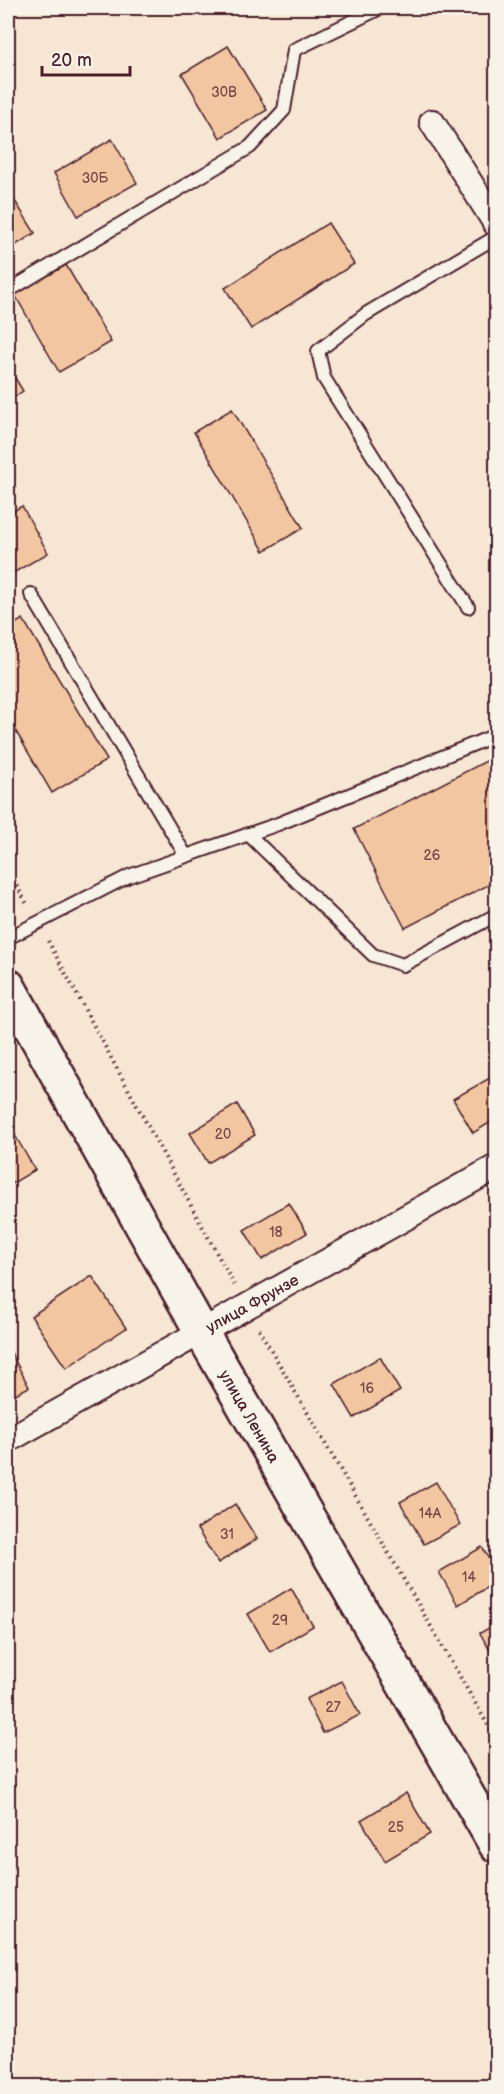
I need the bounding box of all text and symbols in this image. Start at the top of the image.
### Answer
scale bar [42,39,130,77]
text: 20 m [51,50,92,71]
house number: 30В [211,84,237,101]
house number: 30Б [82,170,109,187]
house number: 26 [424,847,441,864]
house number: 20 [215,1126,231,1143]
house number: 18 [269,1224,283,1241]
street label: улица Фрунзе [203,1271,302,1338]
street label: улица Ленина [214,1367,283,1467]
house number: 16 [360,1380,374,1397]
house number: 14А [419,1505,442,1522]
house number: 31 [220,1526,234,1543]
house number: 14 [462,1569,476,1586]
house number: 29 [272,1612,288,1629]
house number: 27 [325,1699,341,1716]
house number: 25 [388,1819,404,1836]

